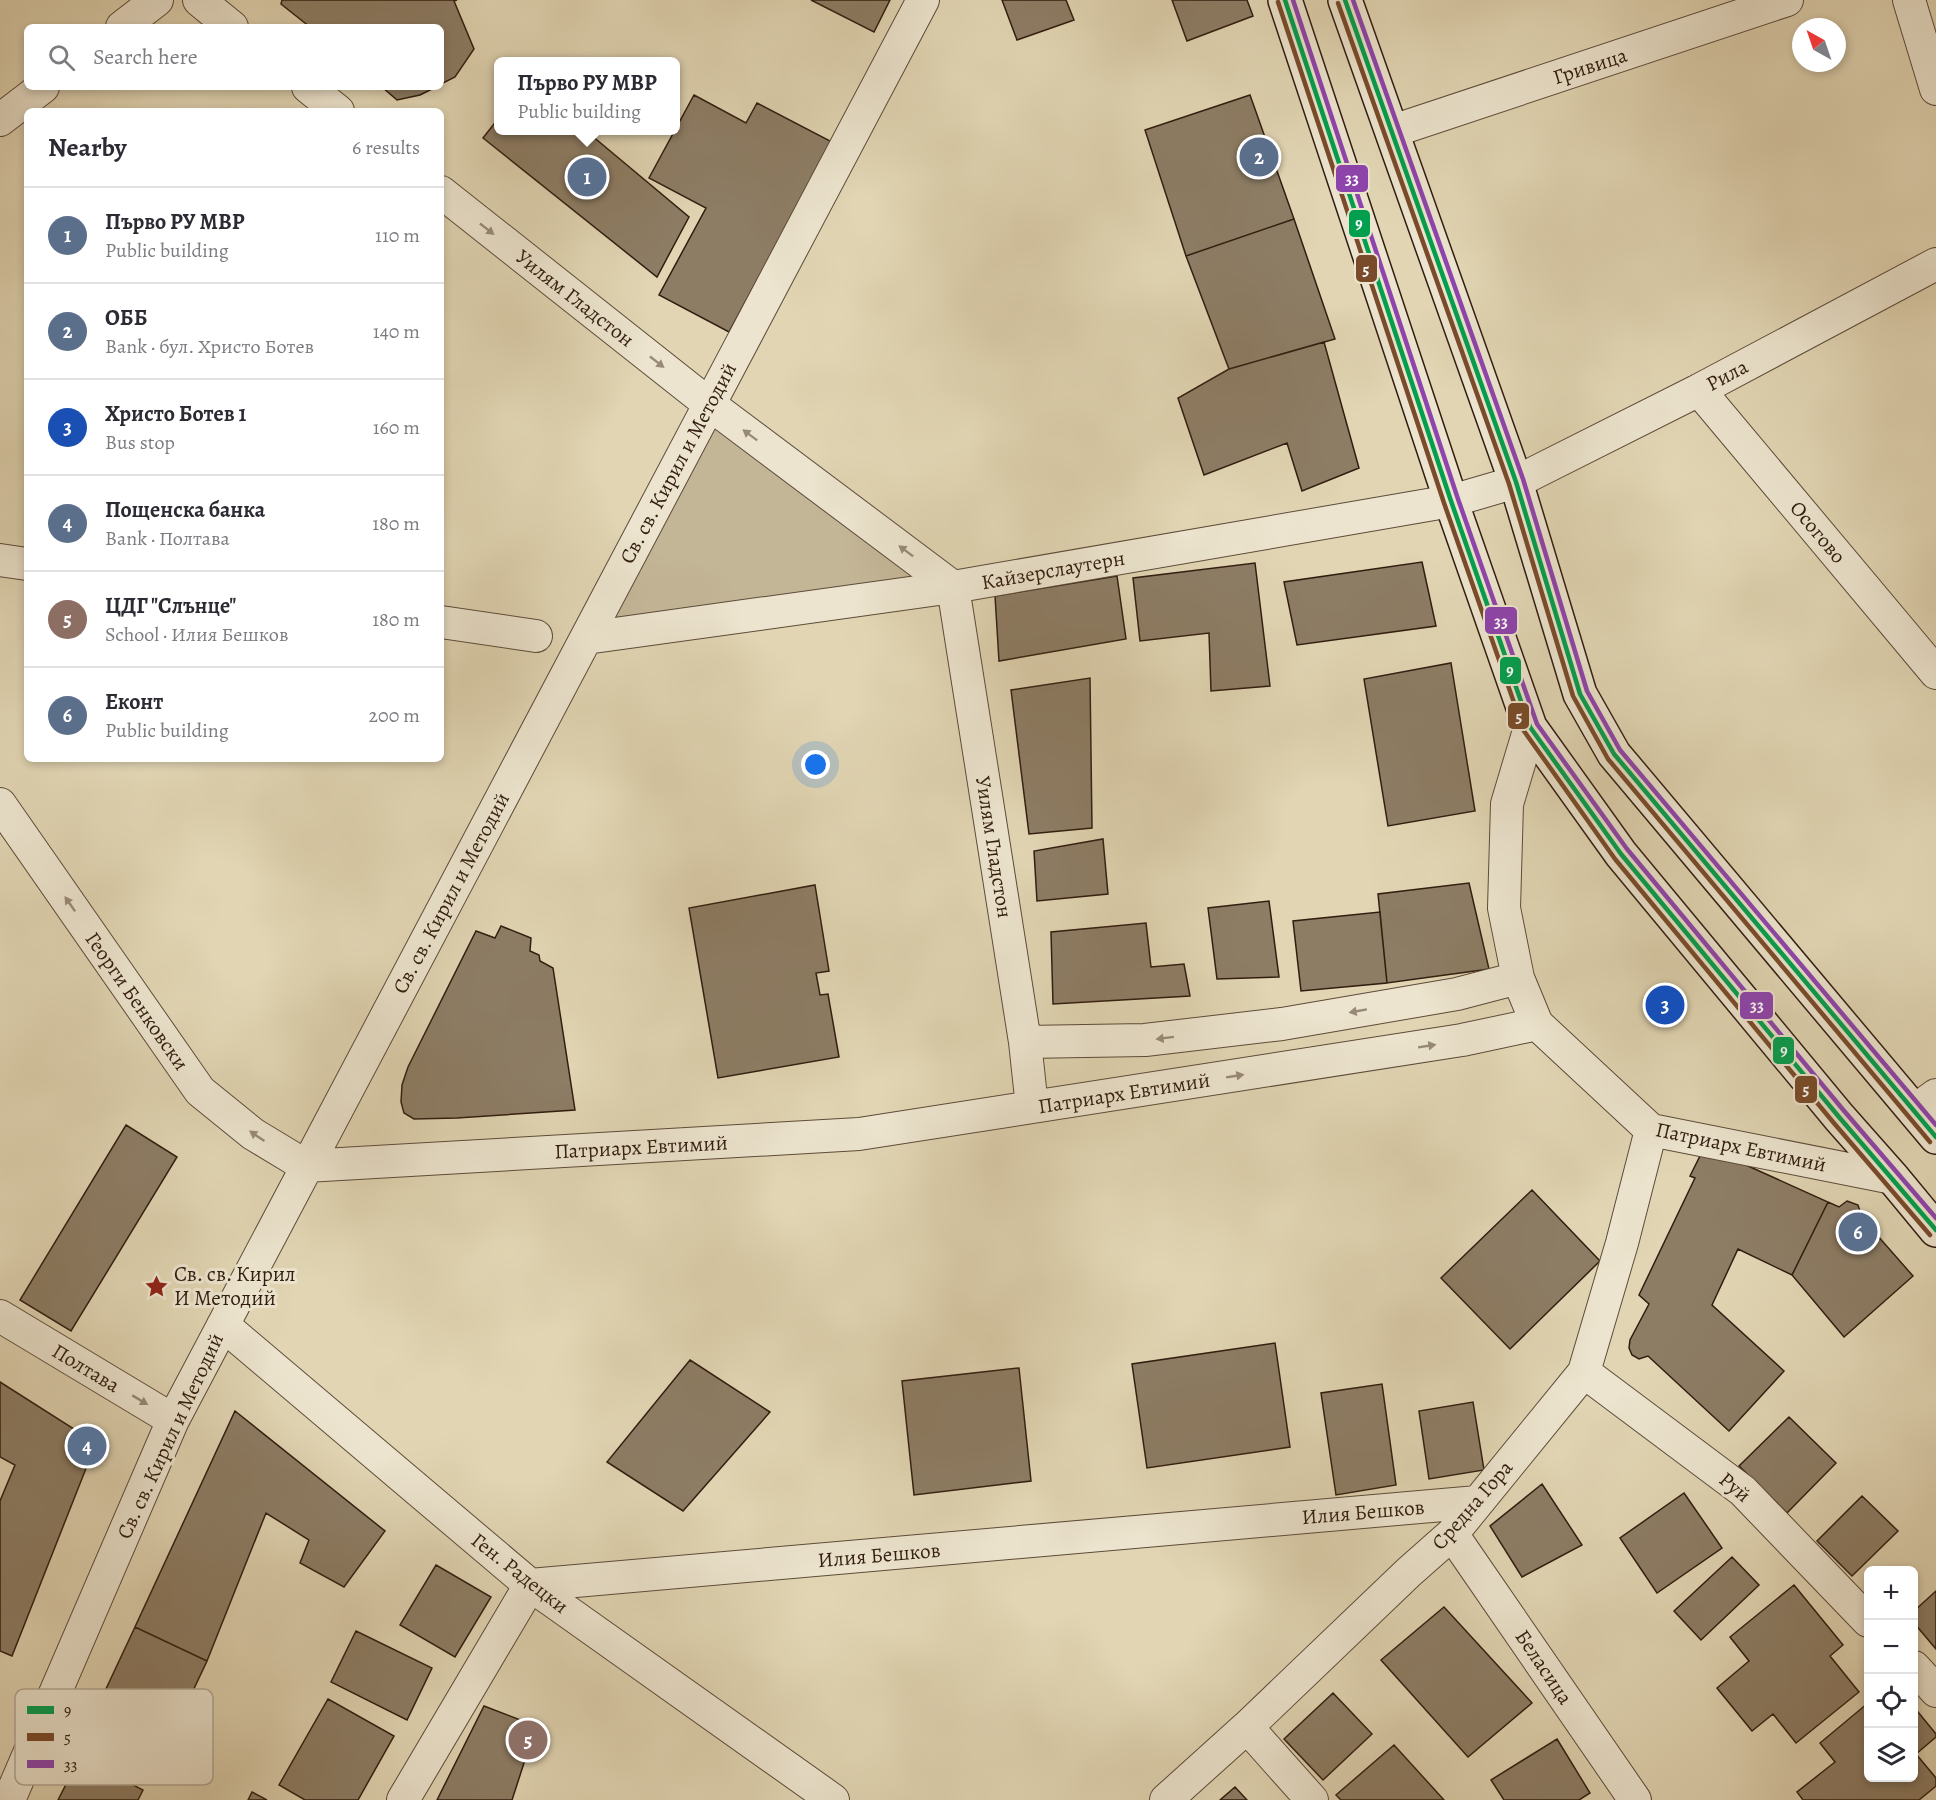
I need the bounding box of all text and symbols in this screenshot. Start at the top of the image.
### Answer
north arrow [1792,18,1846,72]
search box [24,24,444,90]
icon: search [45,41,78,74]
street label: Гривица [1549,41,1631,91]
text: Search here [93,42,198,72]
popup [494,57,680,135]
text: Първо РУ МВР [517,68,657,98]
text: Public building [517,98,641,125]
text: Nearby [48,130,127,165]
text: 6 results [352,134,420,161]
pin: 2 [1240,134,1278,180]
pin: 1 [568,154,606,200]
line badge: 33 [1335,164,1369,193]
text: 33 [1345,168,1359,190]
text: Първо РУ МВР [105,207,244,237]
line badge: 9 [1348,209,1371,238]
text: 9 [1355,213,1363,235]
text: 1 [64,222,71,249]
text: 110 m [375,222,420,249]
one-way arrow [479,222,495,235]
text: Public building [105,237,229,264]
street label: Уилям Гладстон [510,243,640,353]
line badge: 5 [1355,254,1378,283]
text: 5 [1363,259,1370,281]
text: ОББ [105,303,147,333]
text: 2 [63,318,72,345]
text: 140 m [373,318,420,345]
text: Bank · бул. Христо Ботев [105,333,314,360]
street label: Рила [1701,352,1753,398]
one-way arrow [649,356,664,368]
street label: Св. св. Кирил и Методий [613,358,743,568]
text: Христо Ботев 1 [105,399,246,429]
text: 3 [63,414,72,441]
text: 160 m [373,414,420,441]
text: Bus stop [105,429,175,456]
one-way arrow [743,429,758,441]
text: Пощенска банка [105,495,265,525]
street label: Осогово [1784,495,1852,569]
text: 4 [63,510,72,537]
text: 180 m [372,510,420,537]
text: Bank · Полтава [105,525,230,552]
street label: Кайзерслаутерн [979,544,1127,596]
one-way arrow [899,546,914,558]
text: ЦДГ "Слънце" [105,591,236,621]
text: 5 [63,606,72,633]
text: 180 m [372,606,420,633]
line badge: 33 [1484,606,1518,635]
text: 33 [1494,611,1508,633]
text: School · Илия Бешков [105,621,288,648]
line badge: 9 [1499,656,1522,685]
text: 9 [1506,660,1514,682]
text: Еконт [105,687,163,717]
text: 6 [63,702,72,729]
text: 200 m [369,702,420,729]
line badge: 5 [1507,702,1530,730]
text: 5 [1516,706,1523,728]
text: Public building [105,717,229,744]
your location [801,750,830,779]
street label: Уилям Гладстон [969,774,1019,920]
street label: Св. св. Кирил и Методий [386,788,516,998]
one-way arrow [65,896,76,912]
street label: Георги Бенковски [79,926,195,1076]
pin: 3 [1646,982,1684,1028]
line badge: 33 [1739,991,1774,1020]
text: 33 [1750,995,1764,1017]
one-way arrow [1348,1007,1367,1016]
one-way arrow [1155,1033,1174,1043]
line badge: 9 [1772,1036,1795,1065]
text: 9 [1780,1040,1788,1062]
one-way arrow [1418,1041,1437,1050]
street label: Патриарх Евтимий [1036,1066,1212,1120]
one-way arrow [1225,1071,1244,1080]
line badge: 5 [1794,1075,1818,1104]
text: 5 [1803,1079,1810,1101]
street label: Патриарх Евтимий [1653,1115,1829,1179]
street label: Патриарх Евтимий [554,1128,728,1166]
one-way arrow [249,1130,265,1142]
pin: 6 [1838,1210,1878,1254]
place label: Св. св. Кирил И Методий [174,1260,296,1312]
place icon: Св. св. Кирил И Методий [143,1273,169,1299]
street label: Св. св. Кирил и Методий [110,1329,230,1543]
street label: Полтава [47,1337,125,1399]
one-way arrow [132,1395,148,1406]
pin: 4 [68,1424,106,1468]
street label: Средна Гора [1425,1454,1519,1556]
street label: Руй [1713,1465,1757,1509]
street label: Илия Бешков [1300,1493,1426,1531]
street label: Ген. Радецки [466,1526,574,1620]
street label: Илия Бешков [816,1536,942,1574]
map controls [1864,1566,1918,1782]
button: + [1864,1566,1918,1620]
button: − [1864,1620,1918,1674]
street label: Беласица [1509,1624,1580,1710]
button: locate [1864,1674,1918,1728]
legend [15,1689,213,1785]
text: 9 [64,1700,71,1722]
pin: 5 [508,1718,548,1762]
text: 5 [64,1727,71,1749]
button: layers [1864,1728,1918,1782]
text: 33 [64,1754,77,1776]

